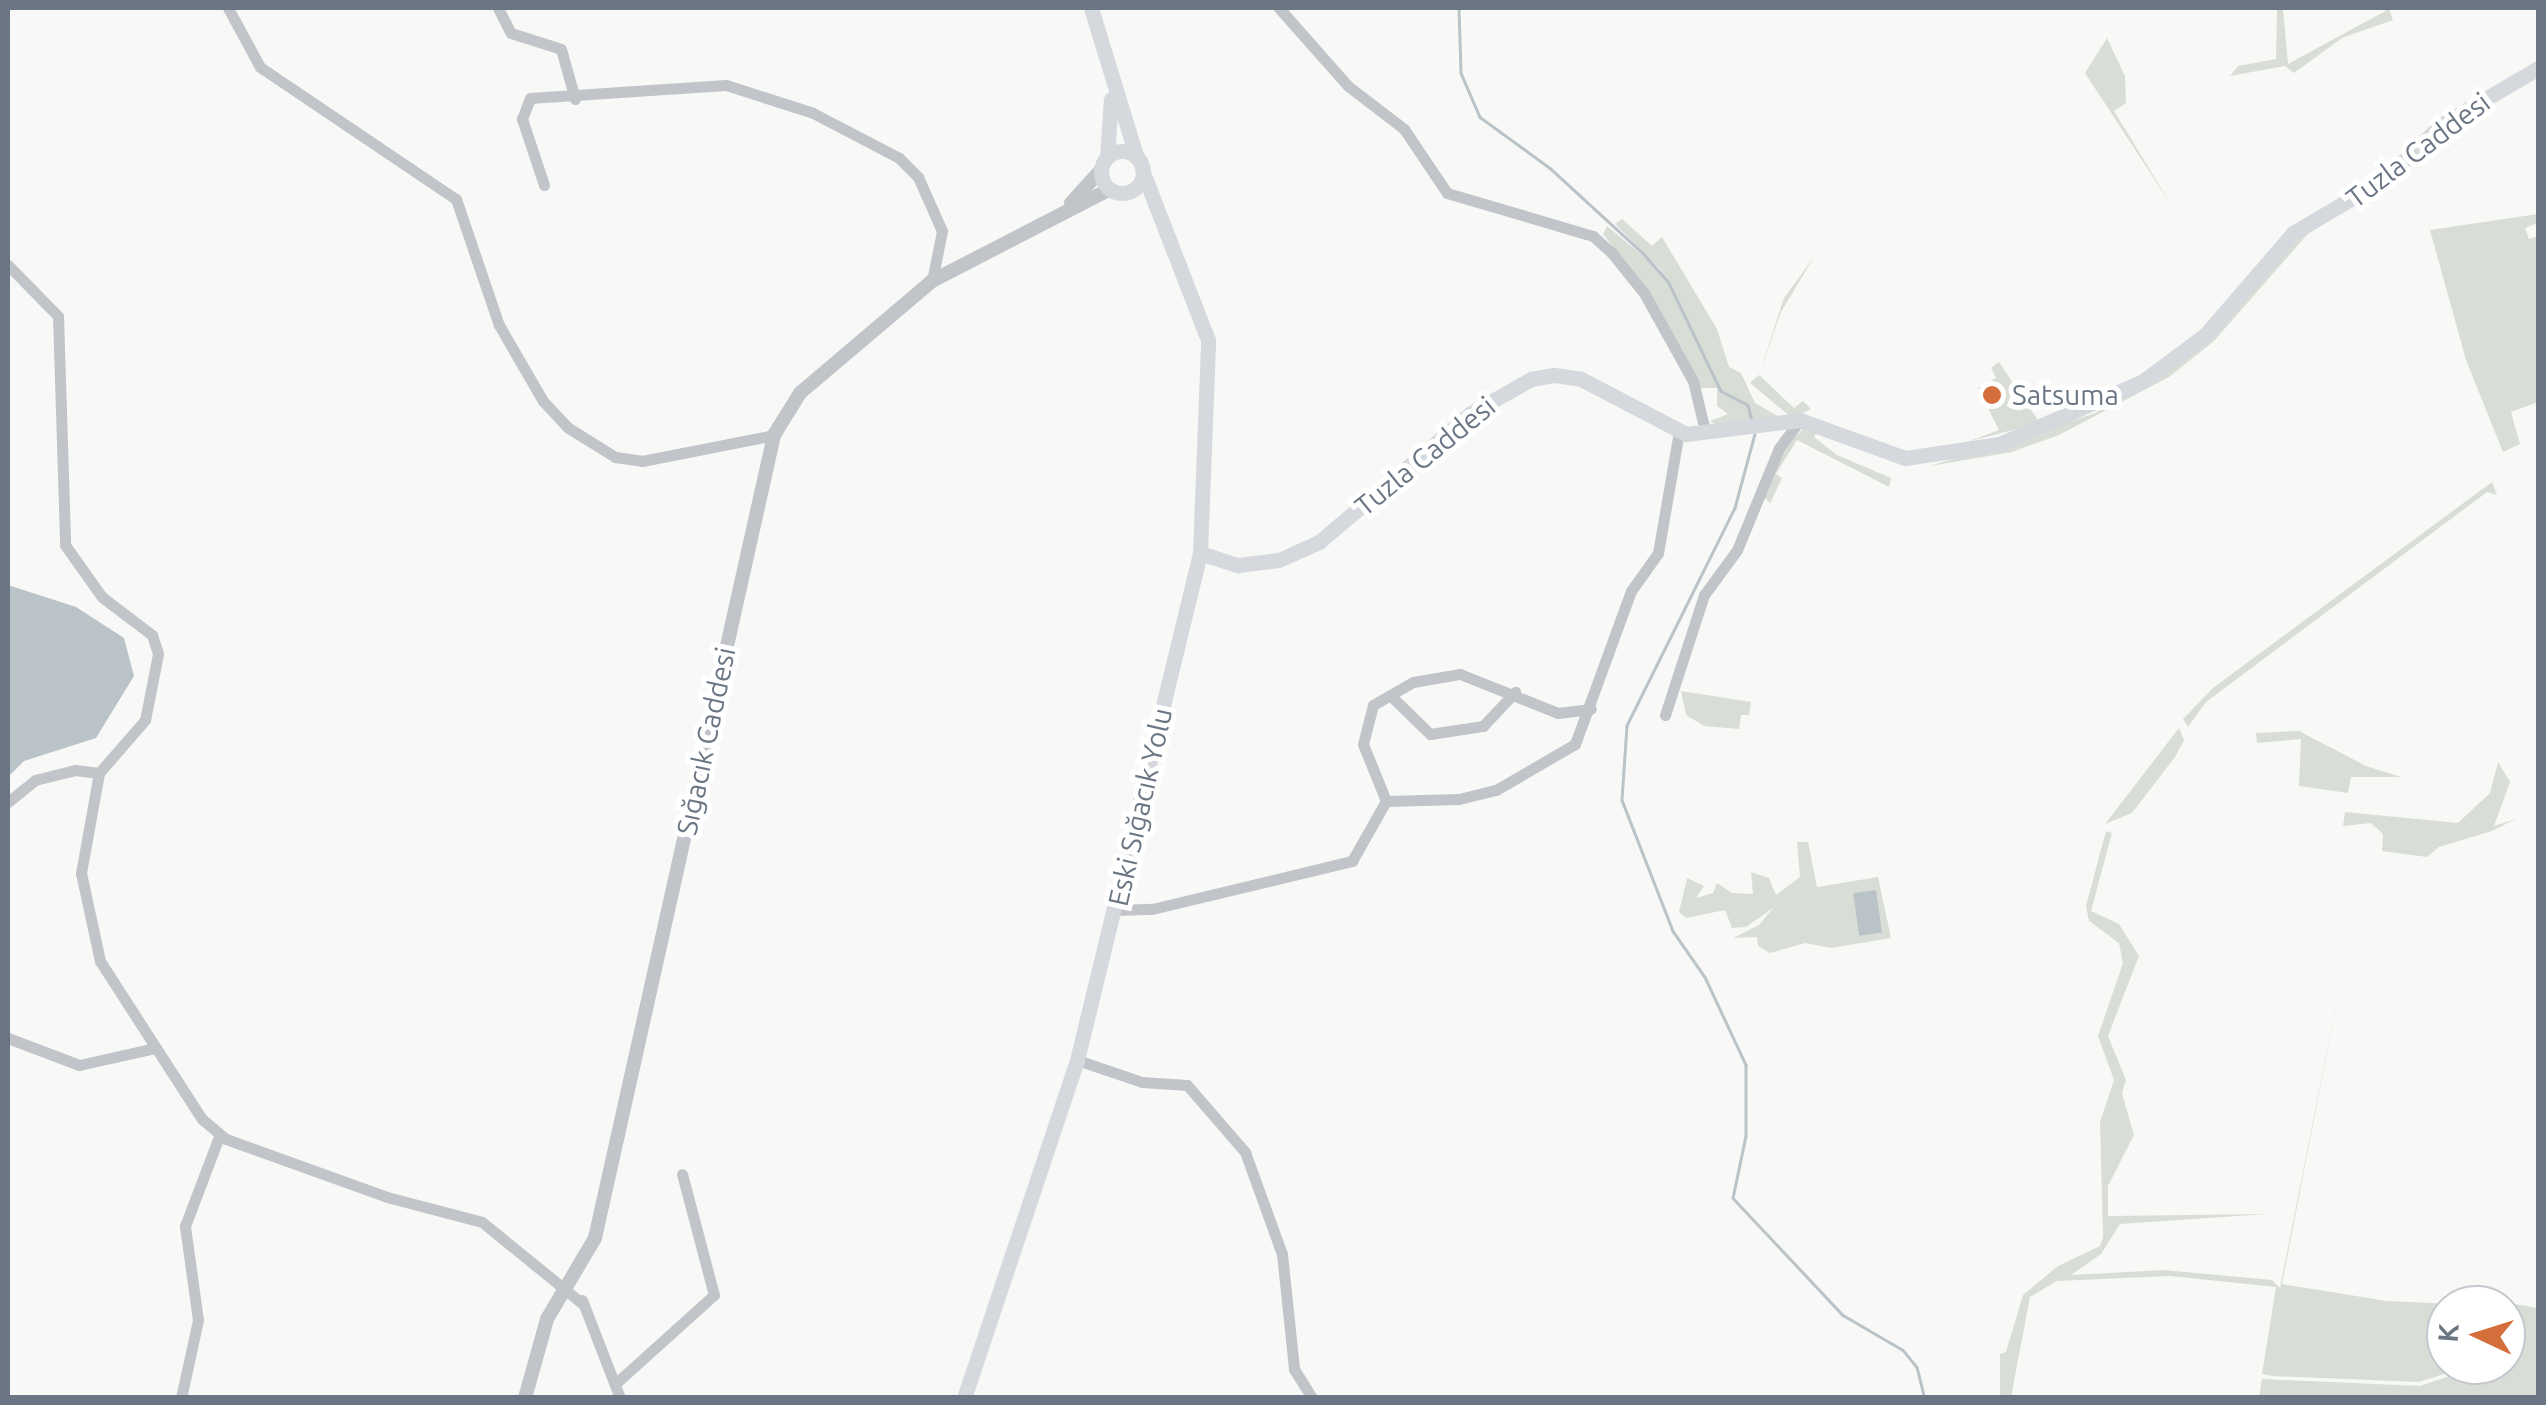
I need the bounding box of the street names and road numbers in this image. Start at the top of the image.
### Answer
street label: Tuzla Caddesi [2340,85,2496,215]
street label: Tuzla Caddesi [1348,389,1502,523]
street label: Sığacık Caddesi [670,644,742,838]
street label: Eski Sığacık Yolu [1101,705,1179,909]

